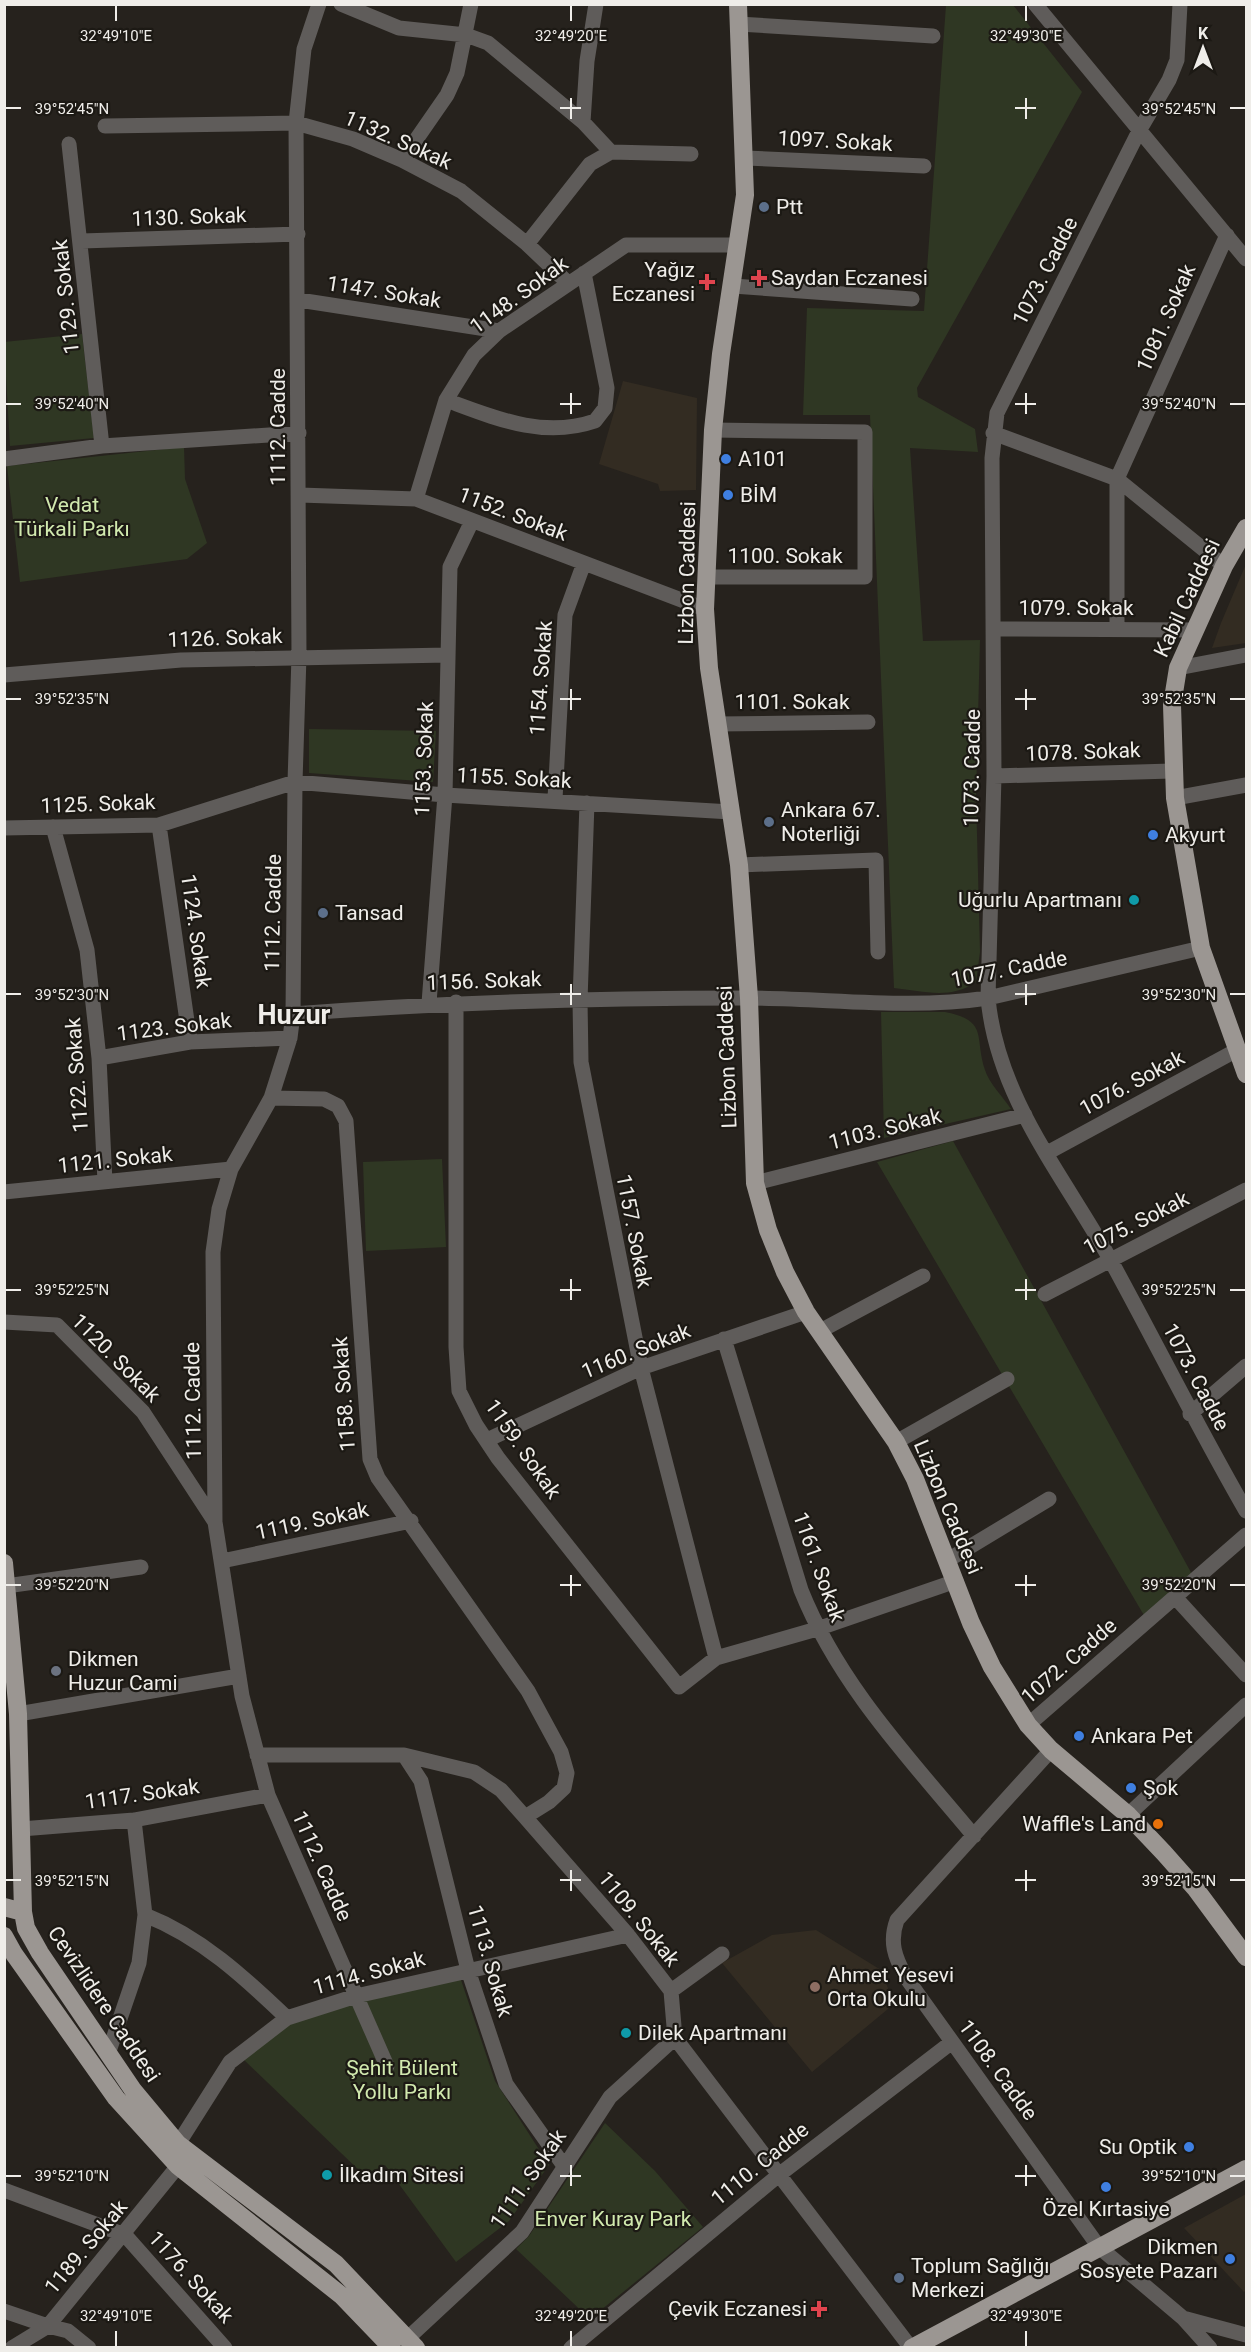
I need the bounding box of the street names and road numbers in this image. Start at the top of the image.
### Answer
street label: 1132. Sokak [341,106,456,175]
street label: 1097. Sokak [777,126,893,156]
street label: 1130. Sokak [131,203,247,231]
street label: 1073. Cadde [1008,213,1082,329]
street label: 1129. Sokak [48,238,84,356]
street label: 1148. Sokak [465,251,573,339]
street label: 1081. Sokak [1132,260,1201,375]
street label: 1147. Sokak [325,271,443,313]
street label: 1112. Cadde [266,368,290,486]
street label: 1152. Sokak [455,482,571,546]
street label: Lizbon Caddesi [674,501,700,645]
street label: Kabil Caddesi [1149,535,1225,661]
street label: 1100. Sokak [727,544,843,568]
street label: 1079. Sokak [1018,596,1134,620]
street label: 1154. Sokak [525,619,557,736]
street label: 1126. Sokak [167,624,283,652]
street label: 1101. Sokak [734,690,850,714]
street label: 1153. Sokak [410,701,438,817]
street label: 1073. Cadde [959,709,985,827]
street label: 1078. Sokak [1025,738,1141,766]
street label: 1155. Sokak [456,763,572,793]
street label: 1125. Sokak [40,790,156,818]
street label: 1112. Cadde [260,854,286,972]
street label: 1124. Sokak [176,872,216,990]
street label: 1077. Cadde [949,946,1069,992]
street label: 1156. Sokak [426,967,542,995]
street label: Lizbon Caddesi [713,985,741,1129]
street label: 1123. Sokak [115,1008,233,1046]
street label: 1122. Sokak [61,1016,93,1133]
street label: 1076. Sokak [1076,1045,1189,1121]
street label: 1103. Sokak [826,1103,944,1155]
street label: 1121. Sokak [56,1142,174,1178]
street label: 1157. Sokak [611,1172,657,1290]
street label: 1075. Sokak [1079,1186,1193,1260]
street label: 1120. Sokak [67,1309,165,1407]
street label: 1160. Sokak [578,1318,694,1384]
street label: 1073. Cadde [1158,1319,1234,1435]
street label: 1158. Sokak [328,1335,360,1452]
street label: 1112. Cadde [180,1342,206,1460]
street label: 1159. Sokak [480,1395,566,1503]
street label: Lizbon Caddesi [909,1436,987,1578]
street label: 1119. Sokak [253,1497,371,1545]
street label: 1161. Sokak [788,1509,850,1626]
street label: 1072. Cadde [1017,1613,1121,1709]
street label: 1117. Sokak [83,1774,201,1814]
street label: 1112. Cadde [287,1807,357,1925]
street label: 1109. Sokak [593,1867,685,1972]
street label: 1113. Sokak [463,1902,517,2020]
street label: Cevizlidere Caddesi [43,1922,165,2086]
street label: 1114. Sokak [310,1946,428,1999]
street label: 1108. Cadde [954,2015,1042,2125]
street label: 1110. Cadde [707,2118,813,2210]
street label: 1111. Sokak [485,2125,571,2233]
street label: 1189. Sokak [40,2195,132,2299]
street label: 1176. Sokak [144,2226,239,2328]

